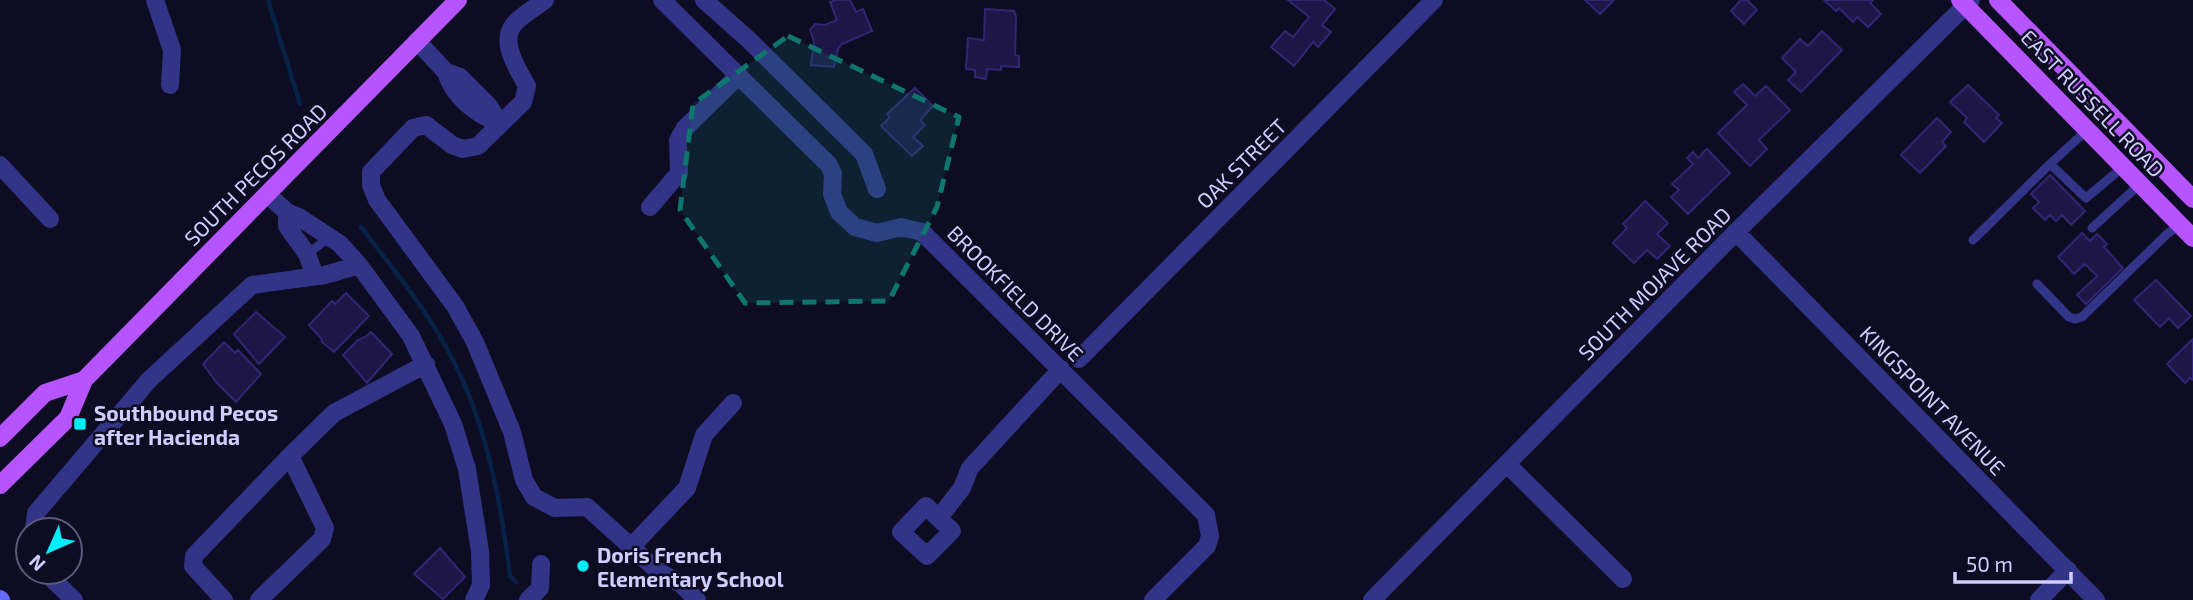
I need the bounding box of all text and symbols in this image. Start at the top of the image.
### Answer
street label: EAST RUSSELL ROAD [2016,24,2170,182]
street label: SOUTH PECOS ROAD [179,98,331,250]
street label: OAK STREET [1191,113,1291,213]
street label: SOUTH MOJAVE ROAD [1573,202,1735,364]
street label: BROOKFIELD DRIVE [943,220,1089,366]
street label: KINGSPOINT AVENUE [1855,320,2011,480]
place label: Southbound Pecos after Hacienda [94,400,278,449]
marker: Southbound Pecos after Hacienda [72,416,88,432]
north arrow [14,516,84,586]
scale bar [1955,540,2070,584]
place label: Doris French Elementary School [597,542,784,592]
text: N [24,550,50,576]
text: 50 m [1966,551,2013,576]
marker: Doris French Elementary School [575,558,591,574]

